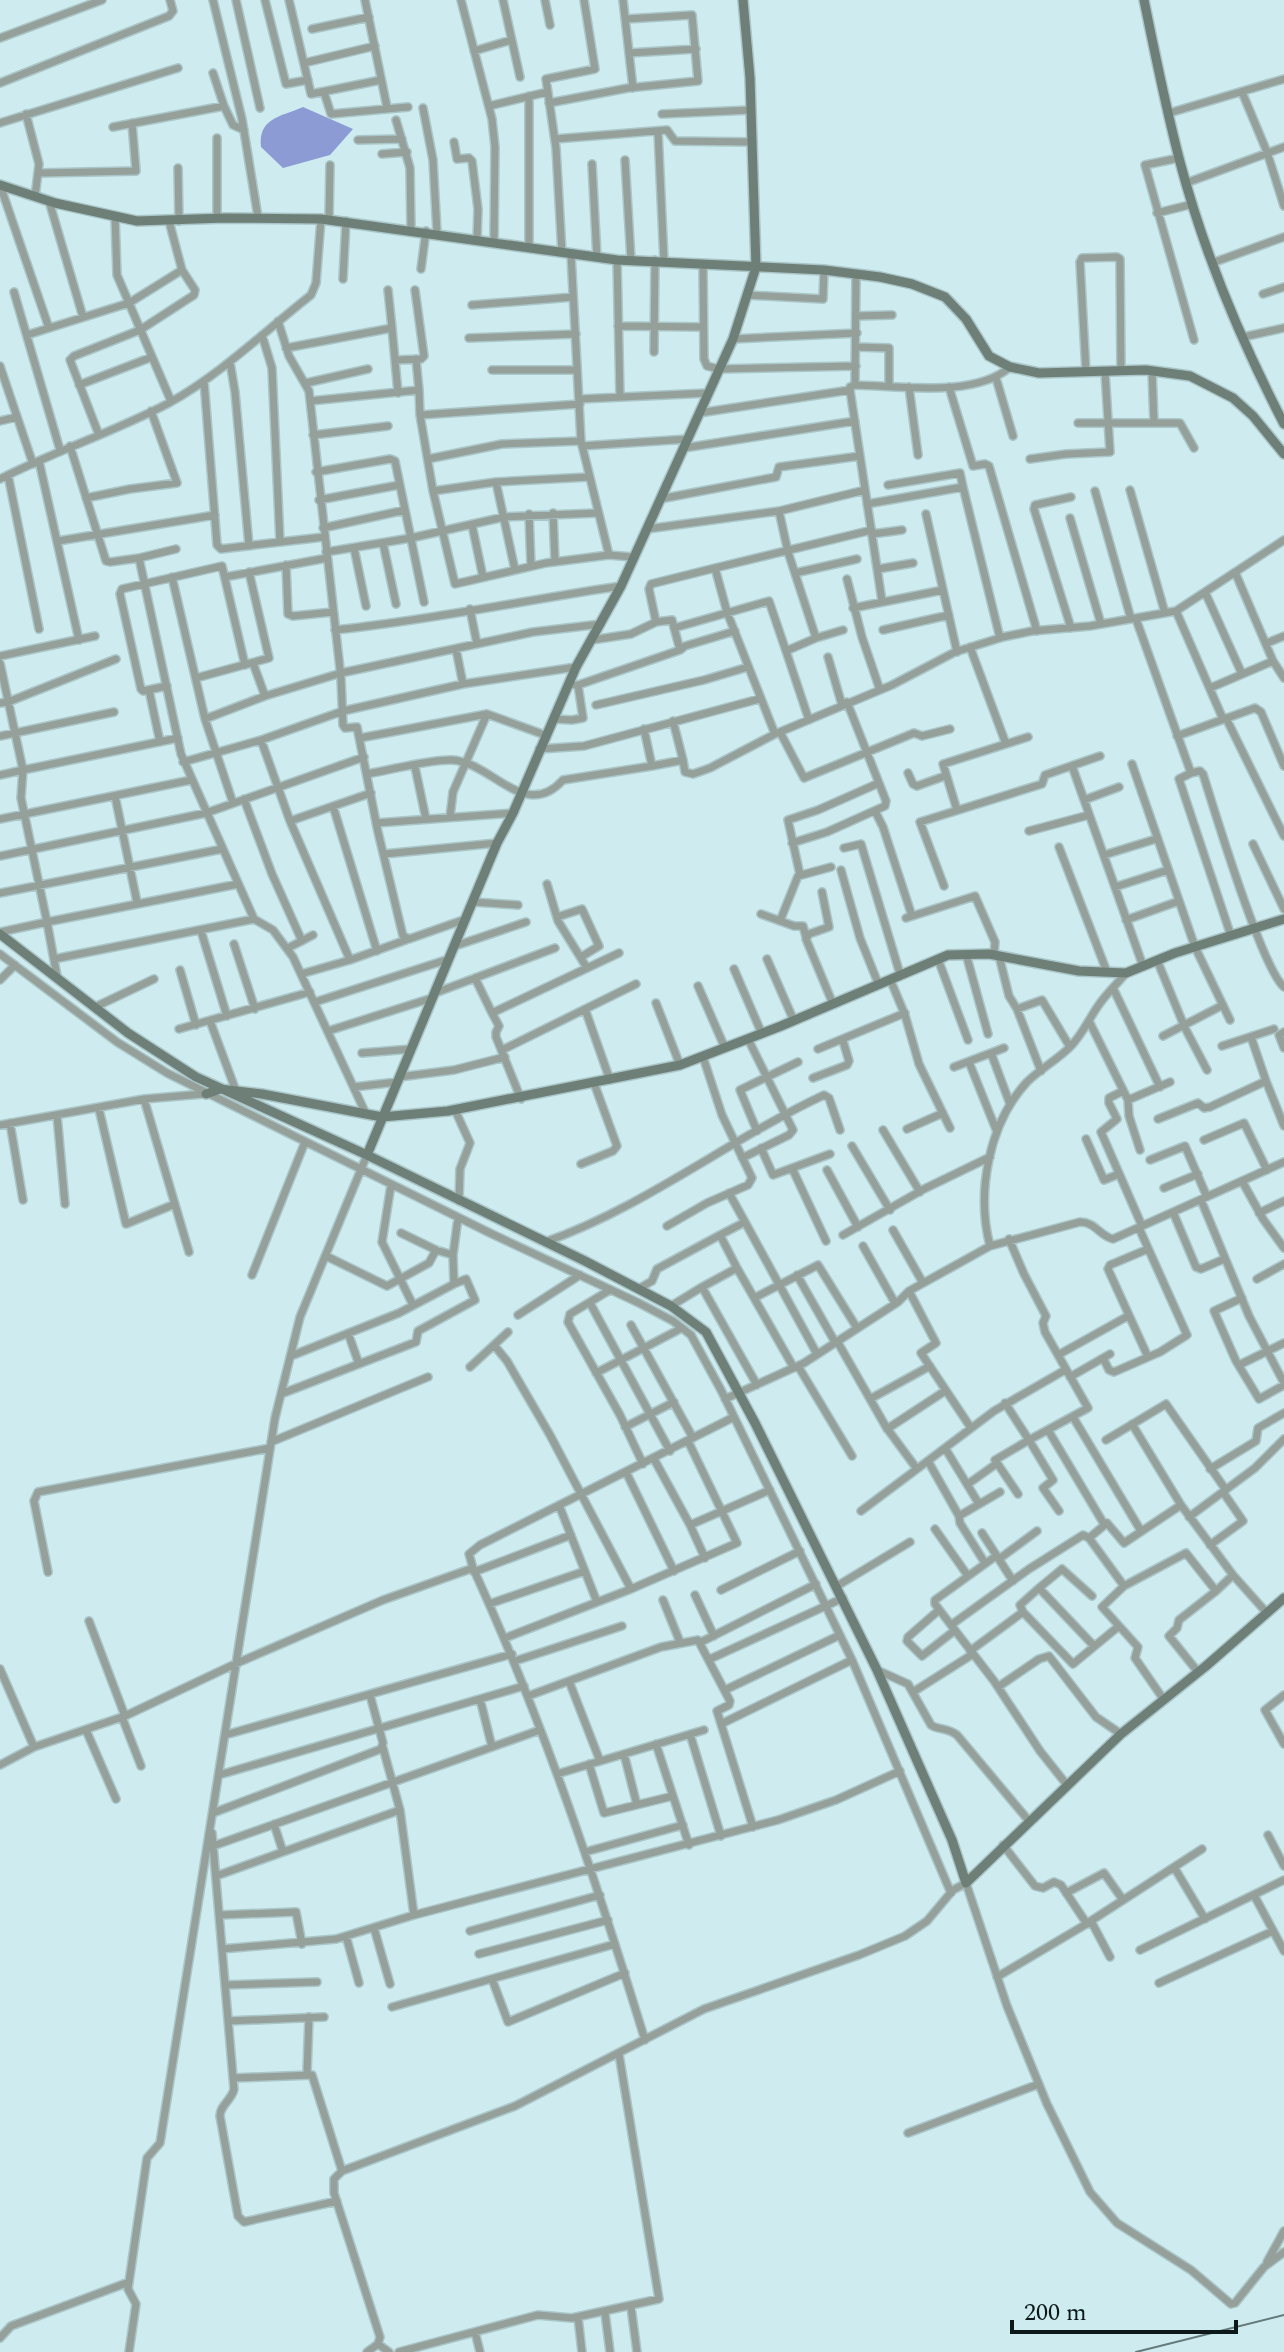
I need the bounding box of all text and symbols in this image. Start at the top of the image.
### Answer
scale bar [1012,2284,1236,2334]
text: 200 m [1024,2295,1087,2331]

